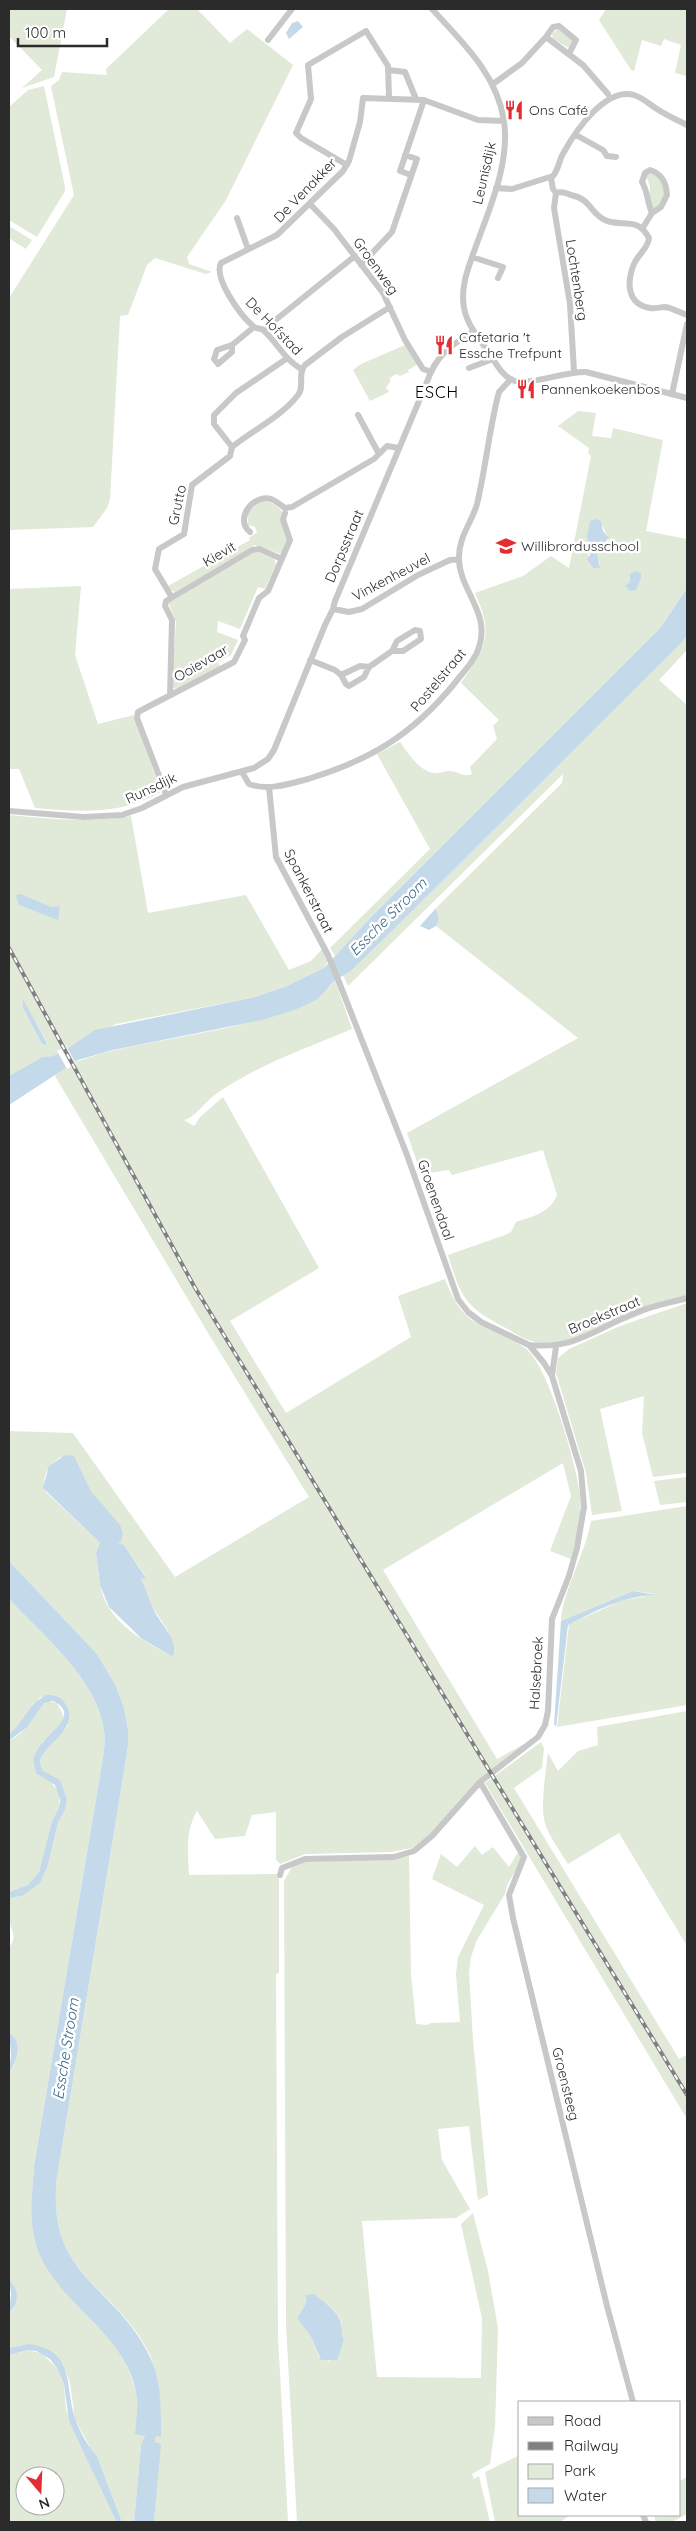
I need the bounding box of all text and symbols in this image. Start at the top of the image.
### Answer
scale bar [18,15,106,47]
text: 100 m [25,23,66,42]
restaurant icon: Ons Café [503,99,525,121]
place label: Ons Café [529,101,588,119]
street label: Leunisdijk [468,140,500,206]
street label: De Venakker [270,153,341,226]
street label: Groenweg [349,234,403,298]
street label: Lochtenberg [562,238,592,322]
street label: De Hofstad [242,293,306,359]
place label: Cafetaria 't Essche Trefpunt [459,328,562,362]
restaurant icon: Cafetaria 't Essche Trefpunt [433,334,455,356]
restaurant icon: Pannenkoekenbos [515,378,537,400]
place label: Pannenkoekenbos [541,380,660,398]
district label: ESCH [415,382,459,402]
street label: Grutto [164,483,190,527]
street label: Dorpsstraat [321,507,368,585]
school or university icon: Willibrordusschool [495,535,517,557]
street label: Kievit [199,537,239,571]
place label: Willibrordusschool [521,537,639,555]
street label: Vinkenheuvel [349,549,433,605]
street label: Ooievaar [171,640,232,686]
street label: Postelstraat [406,644,470,715]
street label: Runsdijk [122,768,180,808]
street label: Spankerstraat [280,846,338,936]
water label: Essche Stroom [345,874,431,960]
street label: Groenendaal [414,1157,458,1243]
street label: Broekstraat [565,1292,643,1338]
street label: Halsebroek [525,1636,547,1710]
water label: Essche Stroom [48,1997,83,2101]
street label: Groensteeg [548,2045,584,2123]
legend [518,2401,681,2516]
text: Road [564,2411,601,2430]
text: Railway [564,2436,619,2455]
text: Park [564,2461,596,2480]
north arrow [15,2466,65,2516]
text: Water [564,2486,607,2505]
text: N [36,2493,52,2513]

